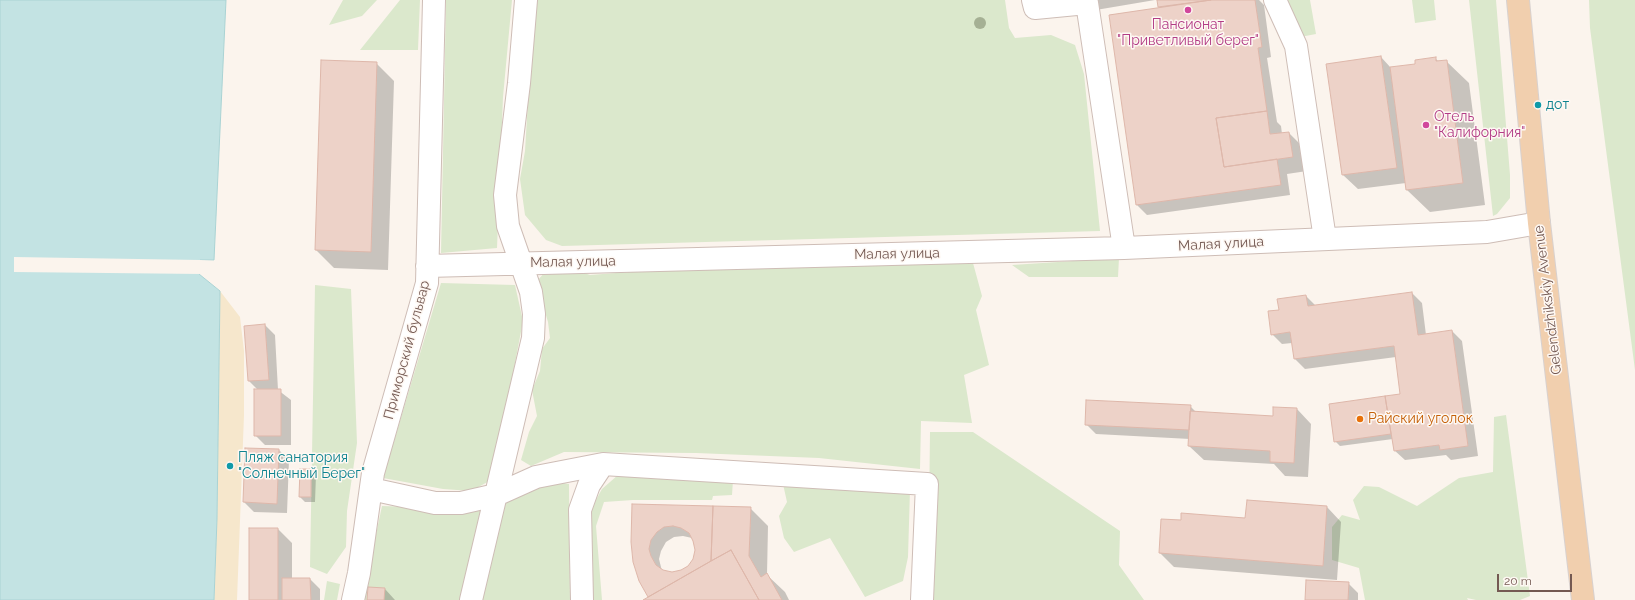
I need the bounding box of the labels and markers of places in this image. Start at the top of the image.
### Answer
marker: Пансионат "Приветливый берег" [1183,5,1193,15]
place label: Пансионат "Приветливый берег" [1117,17,1259,50]
place label: дот [1546,97,1569,113]
marker: дот [1533,100,1543,110]
place label: Отель "Калифорния" [1434,109,1525,142]
marker: Отель "Калифорния" [1421,120,1431,130]
place label: Райский уголок [1368,411,1473,427]
marker: Райский уголок [1355,414,1365,424]
place label: Пляж санатория "Солнечный Берег" [238,450,365,482]
marker: Пляж санатория "Солнечный Берег" [225,461,235,471]

